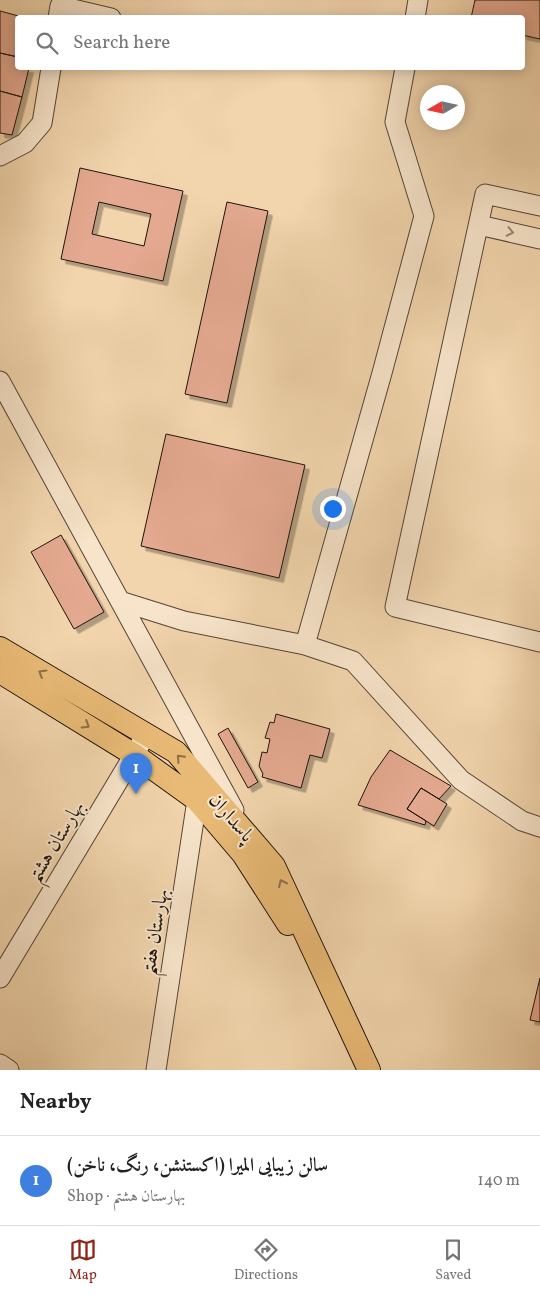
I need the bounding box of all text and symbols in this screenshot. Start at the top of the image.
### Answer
search box [15,15,525,70]
icon: search [33,29,61,57]
text: Search here [73,30,170,56]
north arrow [420,85,465,130]
one-way arrow [505,226,514,237]
your location [320,496,346,522]
one-way arrow [38,669,47,679]
one-way arrow [81,719,90,729]
pin: 1 [120,753,152,794]
one-way arrow [177,754,186,763]
street label: پاسداران [201,788,261,850]
street label: بهارستان هشتم [21,796,96,890]
one-way arrow [278,879,288,888]
street label: بهارستان هفتم [135,887,181,978]
text: Nearby [20,1088,91,1117]
text: سالن زیبایی المیرا (اکستنشن، رنگ، ناخن) [67,1153,328,1179]
text: 1 [33,1170,39,1192]
text: 140 m [478,1170,520,1192]
text: Shop · بهارستان هشتم [67,1186,185,1208]
tab: Map [69,1236,97,1285]
tab: Directions [234,1236,298,1285]
tab: Saved [435,1236,471,1285]

